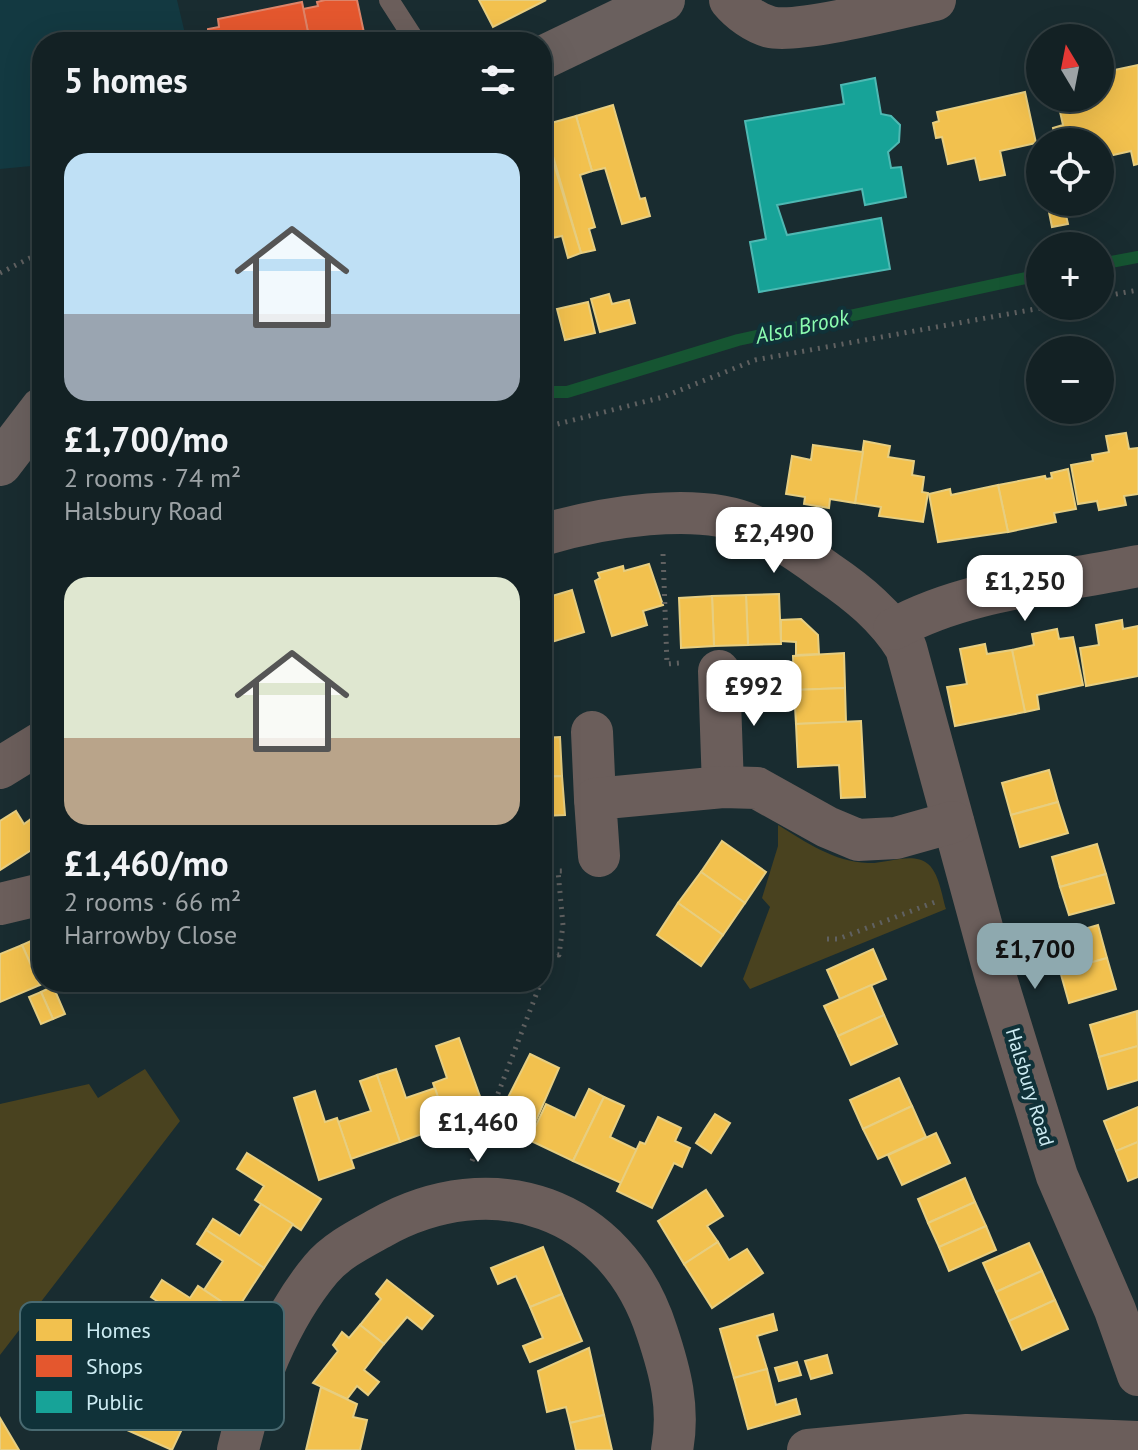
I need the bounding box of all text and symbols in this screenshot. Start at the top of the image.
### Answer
north arrow [1026,24,1114,112]
map controls [1026,24,1114,424]
text: 5 homes [64,58,188,102]
icon: filters [476,58,520,102]
button: locate [1026,128,1114,216]
icon: home [220,205,364,349]
button: + [1026,232,1114,320]
water label: Alsa Brook [752,302,852,350]
button: − [1026,336,1114,424]
text: £1,700/mo [64,417,228,461]
text: 2 rooms · 74 m² [64,461,241,494]
text: Halsbury Road [64,494,223,527]
pin: £2,490 [709,507,839,575]
text: £2,490 [734,516,814,549]
pin: £1,250 [960,555,1090,623]
text: £1,250 [985,564,1065,597]
icon: home [220,629,364,773]
pin: £992 [707,660,801,728]
text: £992 [725,669,783,702]
text: £1,460/mo [64,841,228,885]
text: 2 rooms · 66 m² [64,885,241,918]
text: Harrowby Close [64,918,237,951]
pin: £1,700 [970,923,1100,991]
text: £1,700 [995,932,1075,965]
street label: Halsbury Road [1000,1025,1060,1149]
pin: £1,460 [413,1096,543,1164]
text: £1,460 [438,1105,518,1138]
legend [20,1302,284,1430]
text: Homes [86,1316,151,1344]
text: Shops [86,1352,143,1380]
text: Public [86,1388,144,1416]

